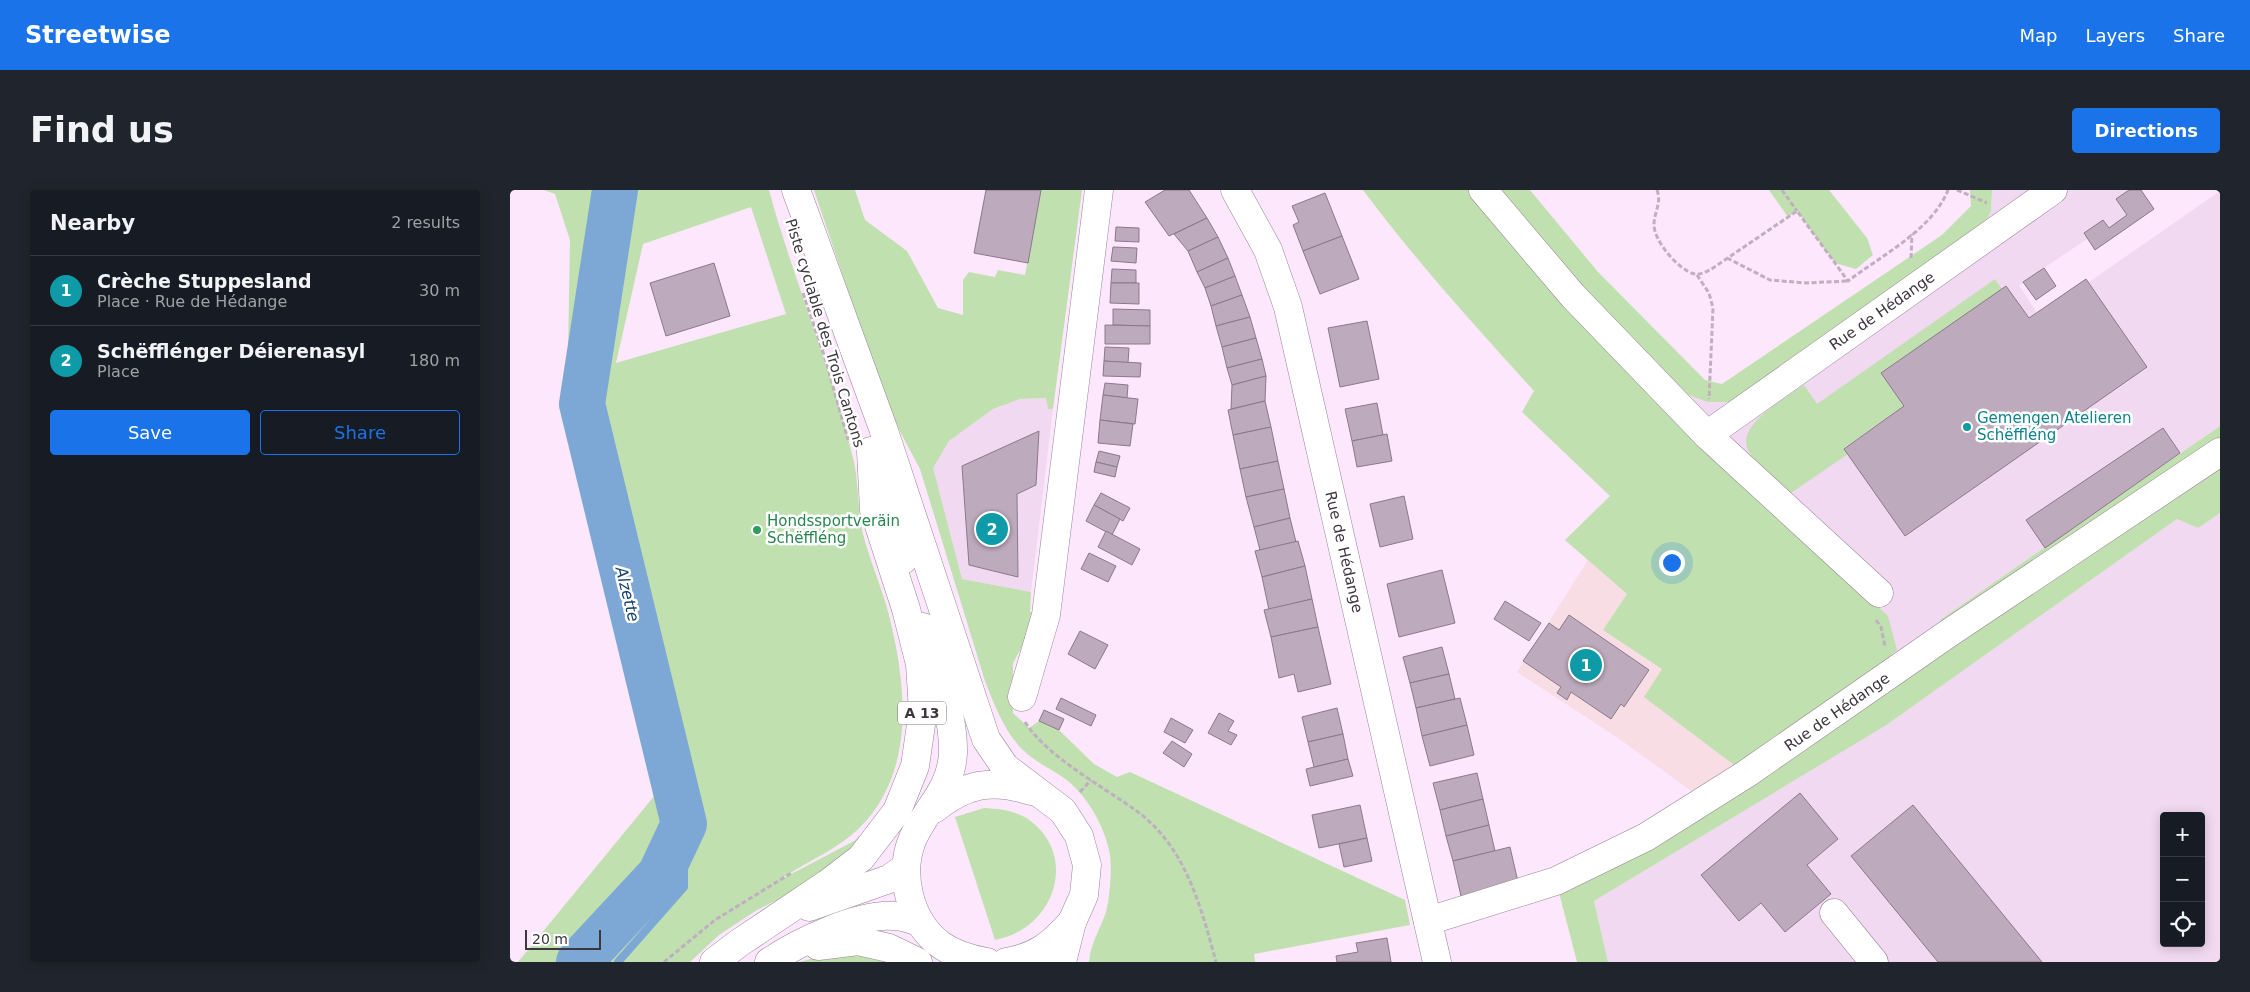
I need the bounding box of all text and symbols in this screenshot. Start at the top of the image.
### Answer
text: Streetwise [25,21,171,49]
text: Map [2019,25,2057,46]
text: Layers [2085,25,2145,46]
text: Share [2173,25,2225,46]
button: Directions [2072,108,2220,153]
text: Find us [30,110,174,150]
text: Nearby [50,211,135,235]
text: 2 results [391,213,460,232]
street label: Piste cyclable des Trois Cantons [782,216,869,450]
street label: Rue de Hédange [1826,268,1938,354]
text: Crèche Stuppesland [97,270,312,292]
text: 1 [60,281,72,300]
text: 30 m [419,281,460,300]
text: Place · Rue de Hédange [97,292,287,311]
text: Schëfflénger Déierenasyl [97,340,365,362]
text: 2 [60,351,72,370]
text: 180 m [409,351,460,370]
text: Place [97,362,140,381]
place label: Gemengen Atelieren Schëffléng [1977,409,2131,444]
button: Save [50,410,250,455]
button: Share [260,410,460,455]
marker: Gemengen Atelieren Schëffléng [1961,421,1973,433]
street label: Rue de Hédange [1321,489,1367,615]
pin: 2 [976,510,1008,548]
place label: Hondssportveräin Schëffléng [767,512,900,547]
marker: Hondssportveräin Schëffléng [751,524,763,536]
your location [1659,550,1685,576]
water label: Alzette [611,564,644,624]
pin: 1 [1570,646,1602,684]
street label: Rue de Hédange [1781,669,1893,755]
road number: A 13 [898,702,946,724]
map controls [2160,812,2205,947]
button: + [2160,812,2205,857]
button: − [2160,857,2205,902]
button: locate [2160,902,2205,947]
scale bar [525,927,601,950]
text: 20 m [532,931,568,947]

